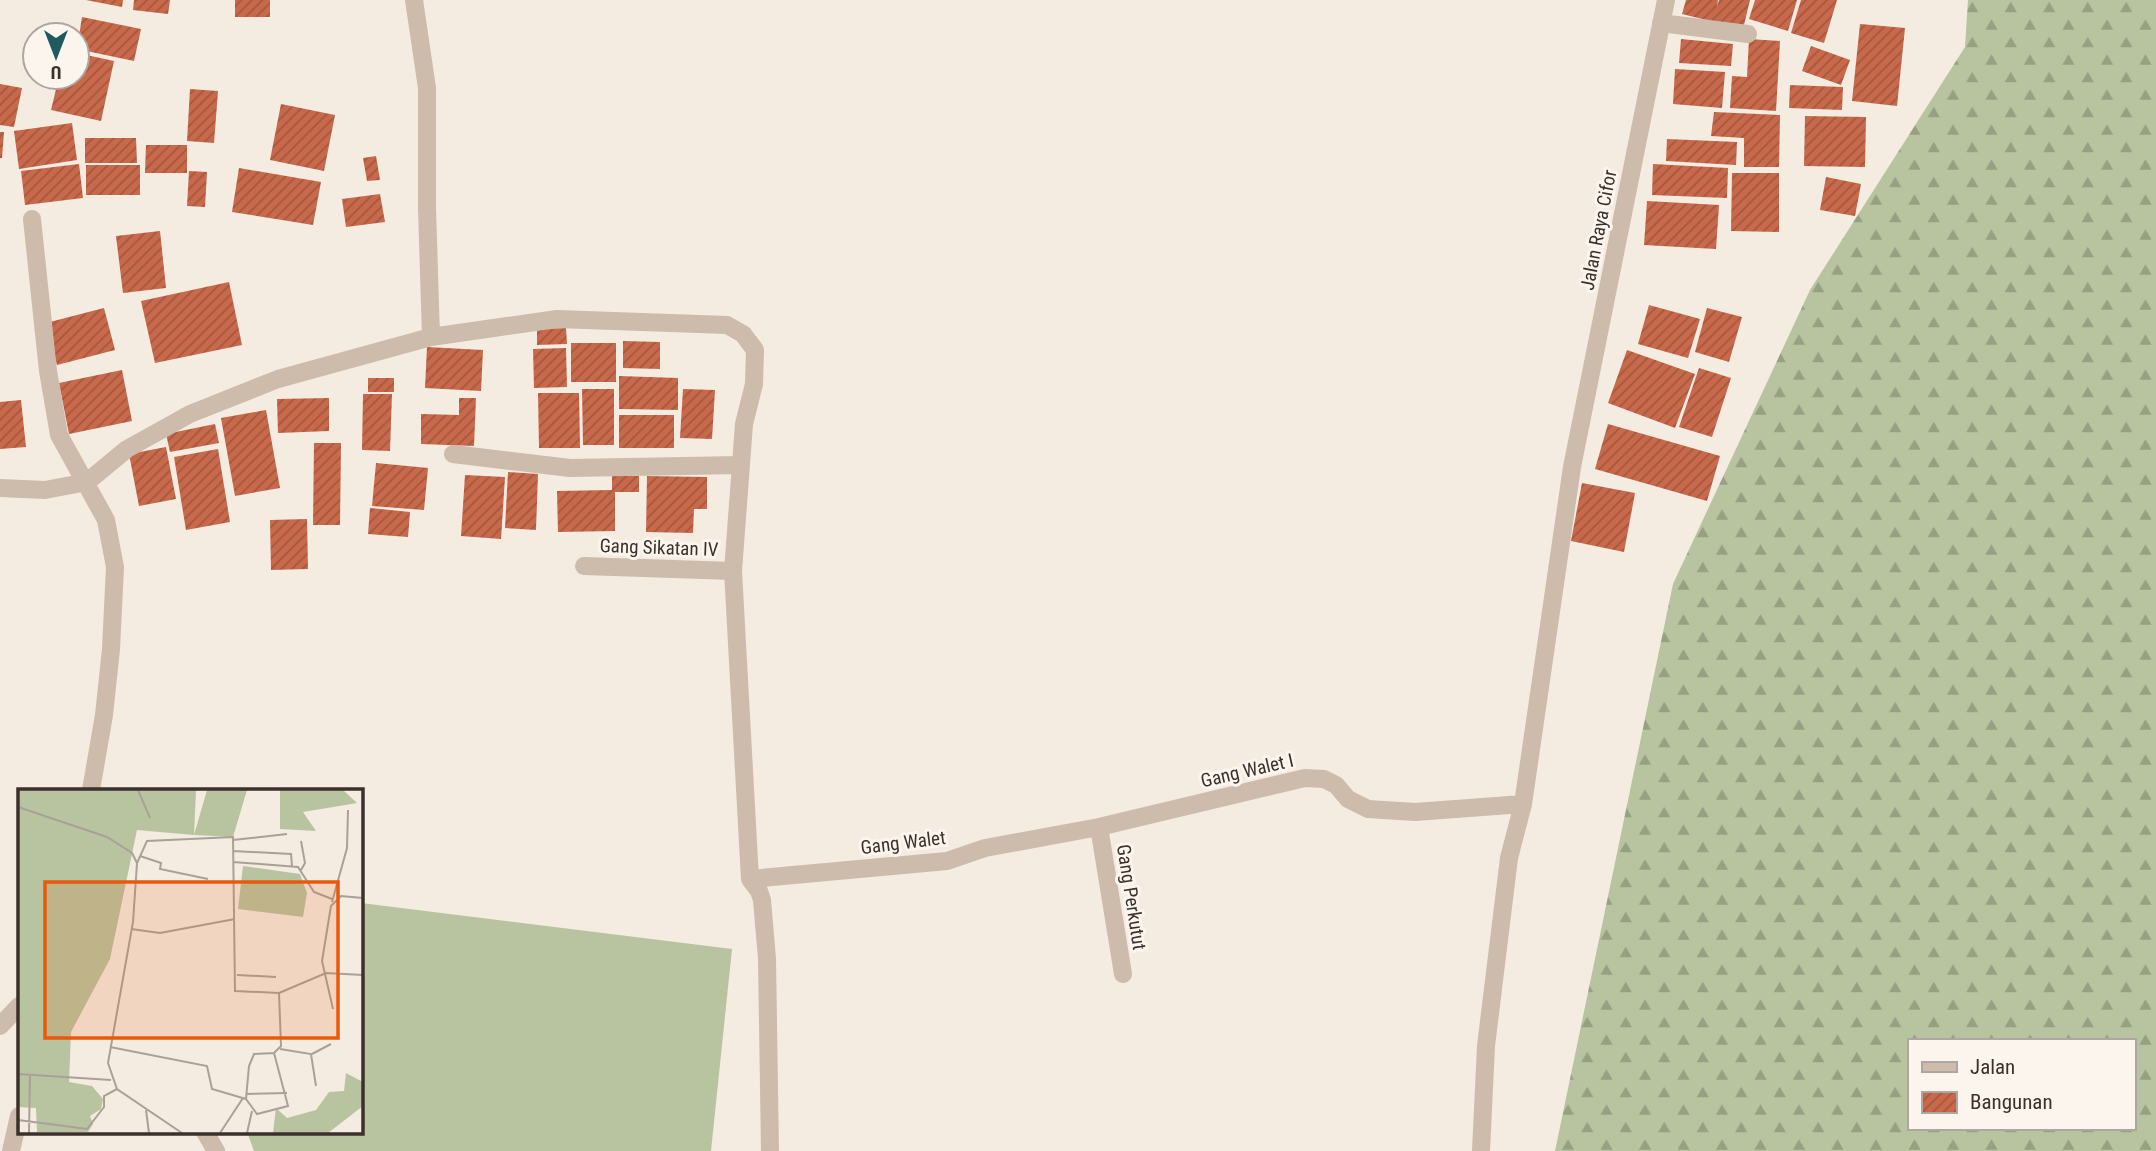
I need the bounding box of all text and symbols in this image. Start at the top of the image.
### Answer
north arrow [21,21,91,91]
text: U [51,61,61,84]
street label: Jalan Raya Cifor [1576,168,1621,292]
street label: Gang Sikatan IV [599,534,719,561]
street label: Gang Walet I [1198,749,1296,792]
inset map [18,789,362,1134]
street label: Gang Walet [859,826,947,859]
street label: Gang Perkutut [1112,843,1151,951]
legend [1908,1039,2135,1130]
text: Jalan [1970,1055,2015,1079]
text: Bangunan [1970,1090,2053,1114]

